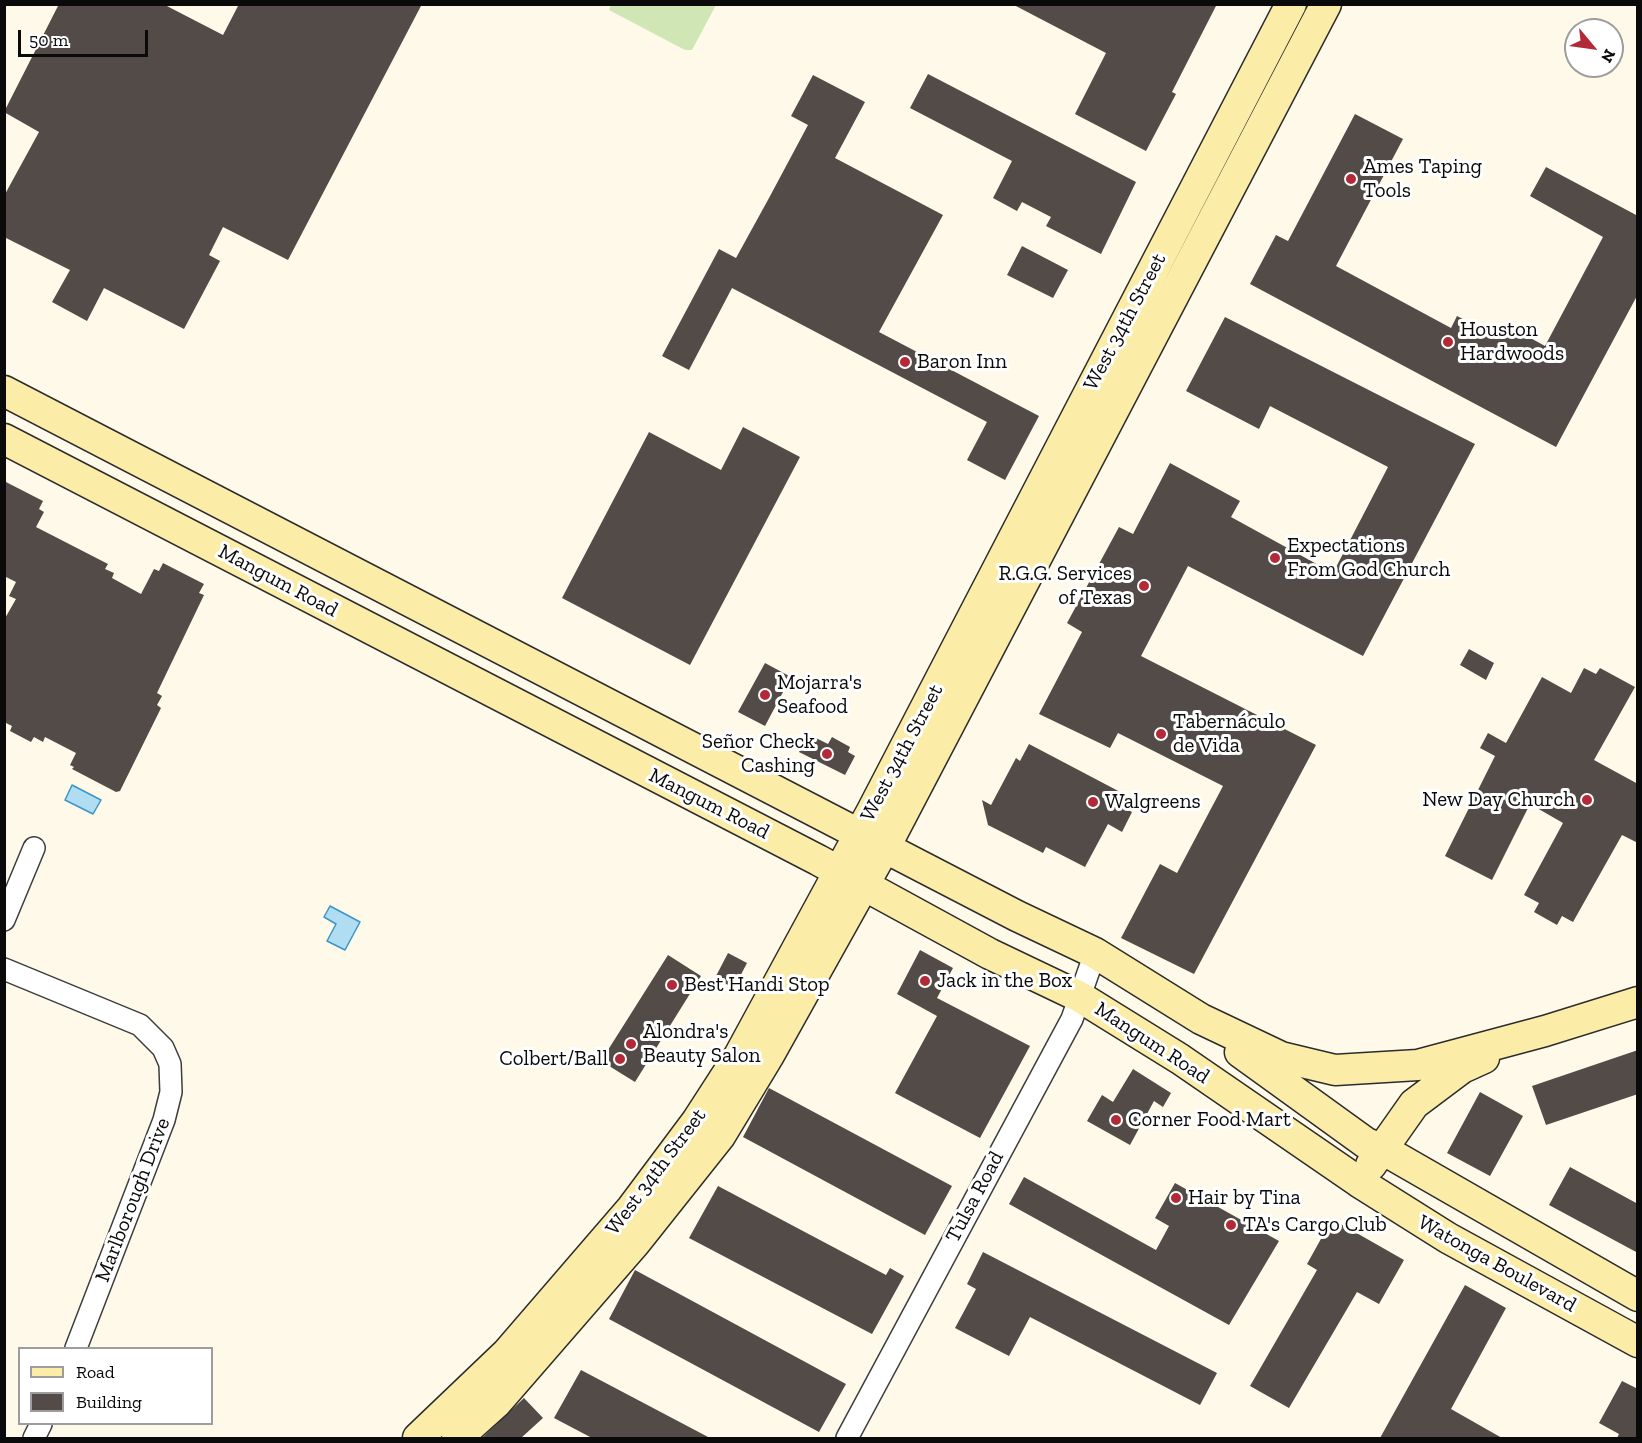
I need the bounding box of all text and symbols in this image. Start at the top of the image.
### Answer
scale bar [21,18,152,56]
north arrow [1564,18,1624,78]
text: 50 m [29,29,68,51]
text: N [1597,46,1620,66]
place label: Ames Taping Tools [1363,154,1482,204]
marker: Ames Taping Tools [1344,172,1358,186]
street label: West 34th Street [1078,249,1172,395]
place label: Houston Hardwoods [1460,317,1564,367]
marker: Houston Hardwoods [1441,335,1455,349]
place label: Baron Inn [917,349,1007,375]
marker: Baron Inn [898,355,912,369]
place label: Expectations From God Church [1287,533,1450,583]
street label: Mangum Road [214,539,342,623]
marker: Expectations From God Church [1268,551,1282,565]
place label: R.G.G. Services of Texas [998,561,1132,611]
marker: R.G.G. Services of Texas [1137,579,1151,593]
place label: Mojarra's Seafood [777,670,862,720]
street label: West 34th Street [855,680,949,826]
marker: Mojarra's Seafood [758,688,772,702]
place label: Tabernáculo de Vida [1173,709,1285,759]
marker: Tabernáculo de Vida [1154,727,1168,741]
place label: Señor Check Cashing [702,729,815,779]
marker: Señor Check Cashing [820,747,834,761]
street label: Mangum Road [645,763,773,845]
place label: New Day Church [1422,787,1575,813]
place label: Walgreens [1105,789,1201,815]
marker: New Day Church [1580,793,1594,807]
marker: Walgreens [1086,795,1100,809]
place label: Jack in the Box [937,968,1072,994]
place label: Best Handi Stop [684,972,830,998]
marker: Jack in the Box [918,974,932,988]
marker: Best Handi Stop [665,978,679,992]
street label: Mangum Road [1090,997,1214,1089]
place label: Alondra's Beauty Salon [643,1019,760,1069]
marker: Alondra's Beauty Salon [624,1037,638,1051]
place label: Colbert/Ball [499,1046,608,1072]
marker: Colbert/Ball [613,1052,627,1066]
street label: West 34th Street [600,1104,712,1240]
place label: Corner Food Mart [1128,1107,1291,1133]
marker: Corner Food Mart [1109,1113,1123,1127]
street label: Marlborough Drive [90,1114,176,1286]
street label: Tulsa Road [940,1147,1010,1247]
place label: Hair by Tina [1188,1185,1301,1211]
marker: Hair by Tina [1169,1191,1183,1205]
street label: Watonga Boulevard [1413,1210,1581,1318]
place label: TA's Cargo Club [1243,1212,1387,1238]
marker: TA's Cargo Club [1224,1218,1238,1232]
legend [18,1347,213,1425]
text: Road [76,1361,115,1383]
text: Building [76,1391,142,1413]

